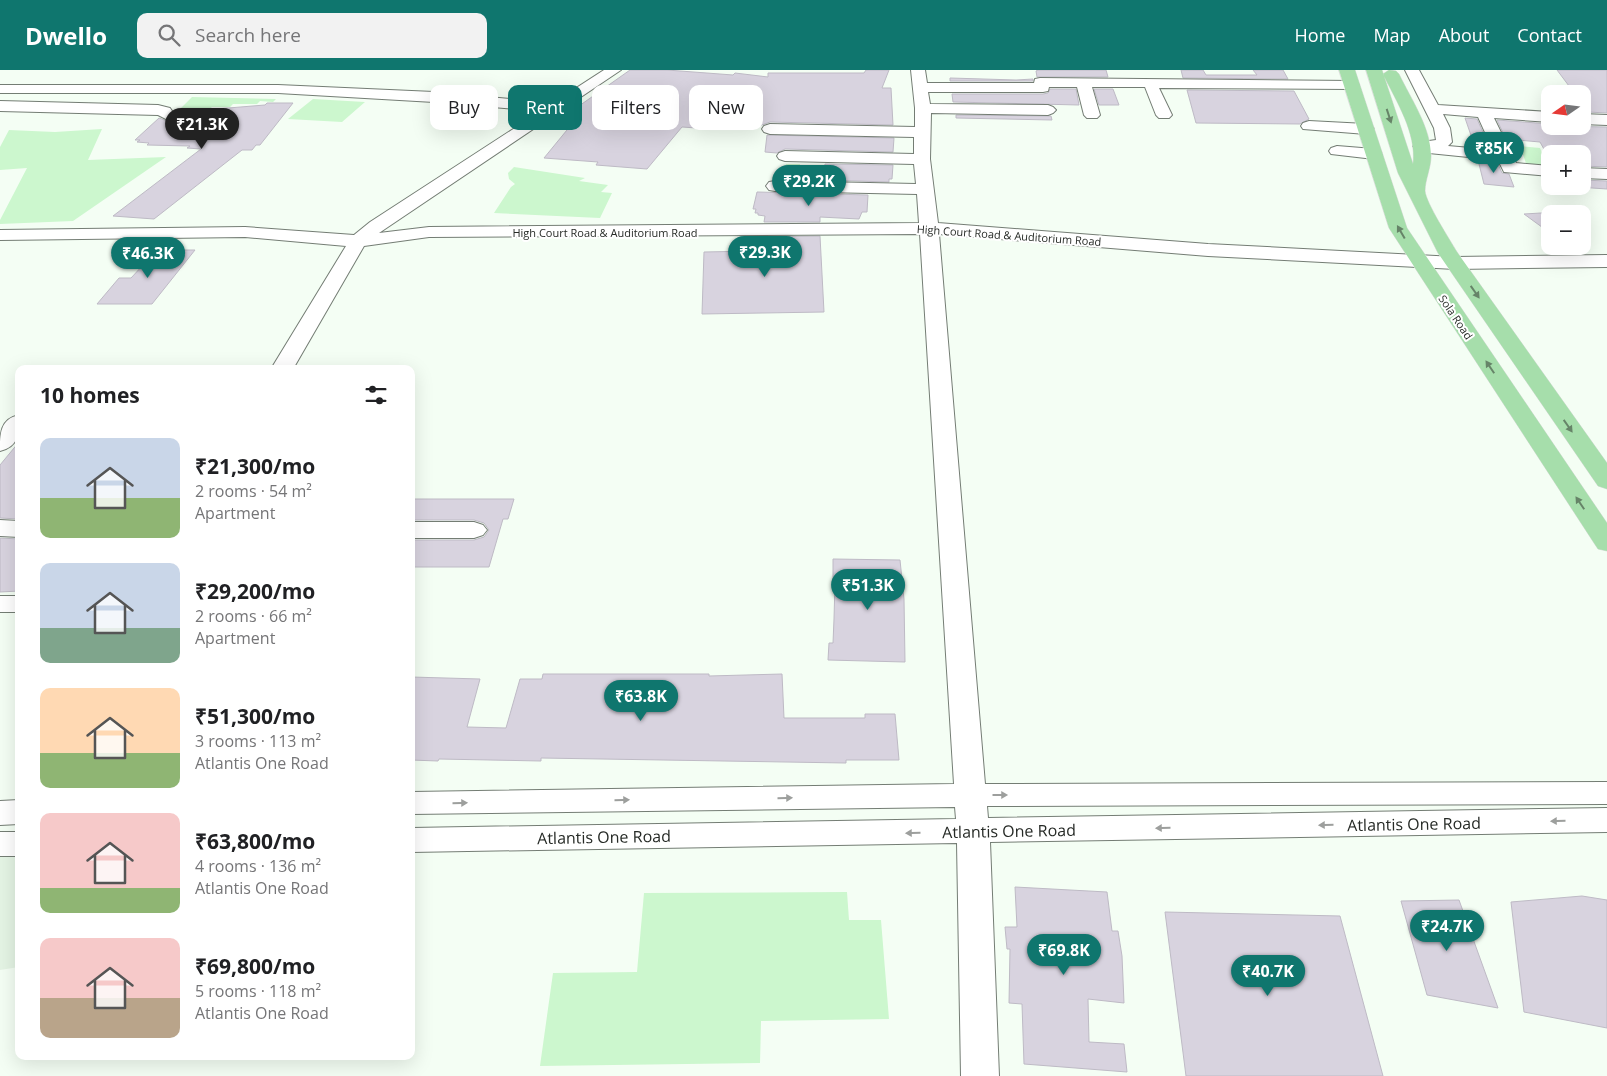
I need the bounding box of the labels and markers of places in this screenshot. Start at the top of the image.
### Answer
pin: ₹21.3K [161,108,243,150]
pin: ₹85K [1464,132,1524,174]
pin: ₹29.2K [768,164,850,207]
pin: ₹46.3K [107,236,189,279]
pin: ₹29.3K [724,236,806,278]
pin: ₹51.3K [827,568,909,611]
pin: ₹63.8K [600,680,682,722]
pin: ₹24.7K [1406,910,1488,952]
pin: ₹69.8K [1023,934,1105,976]
pin: ₹40.7K [1227,954,1309,997]

